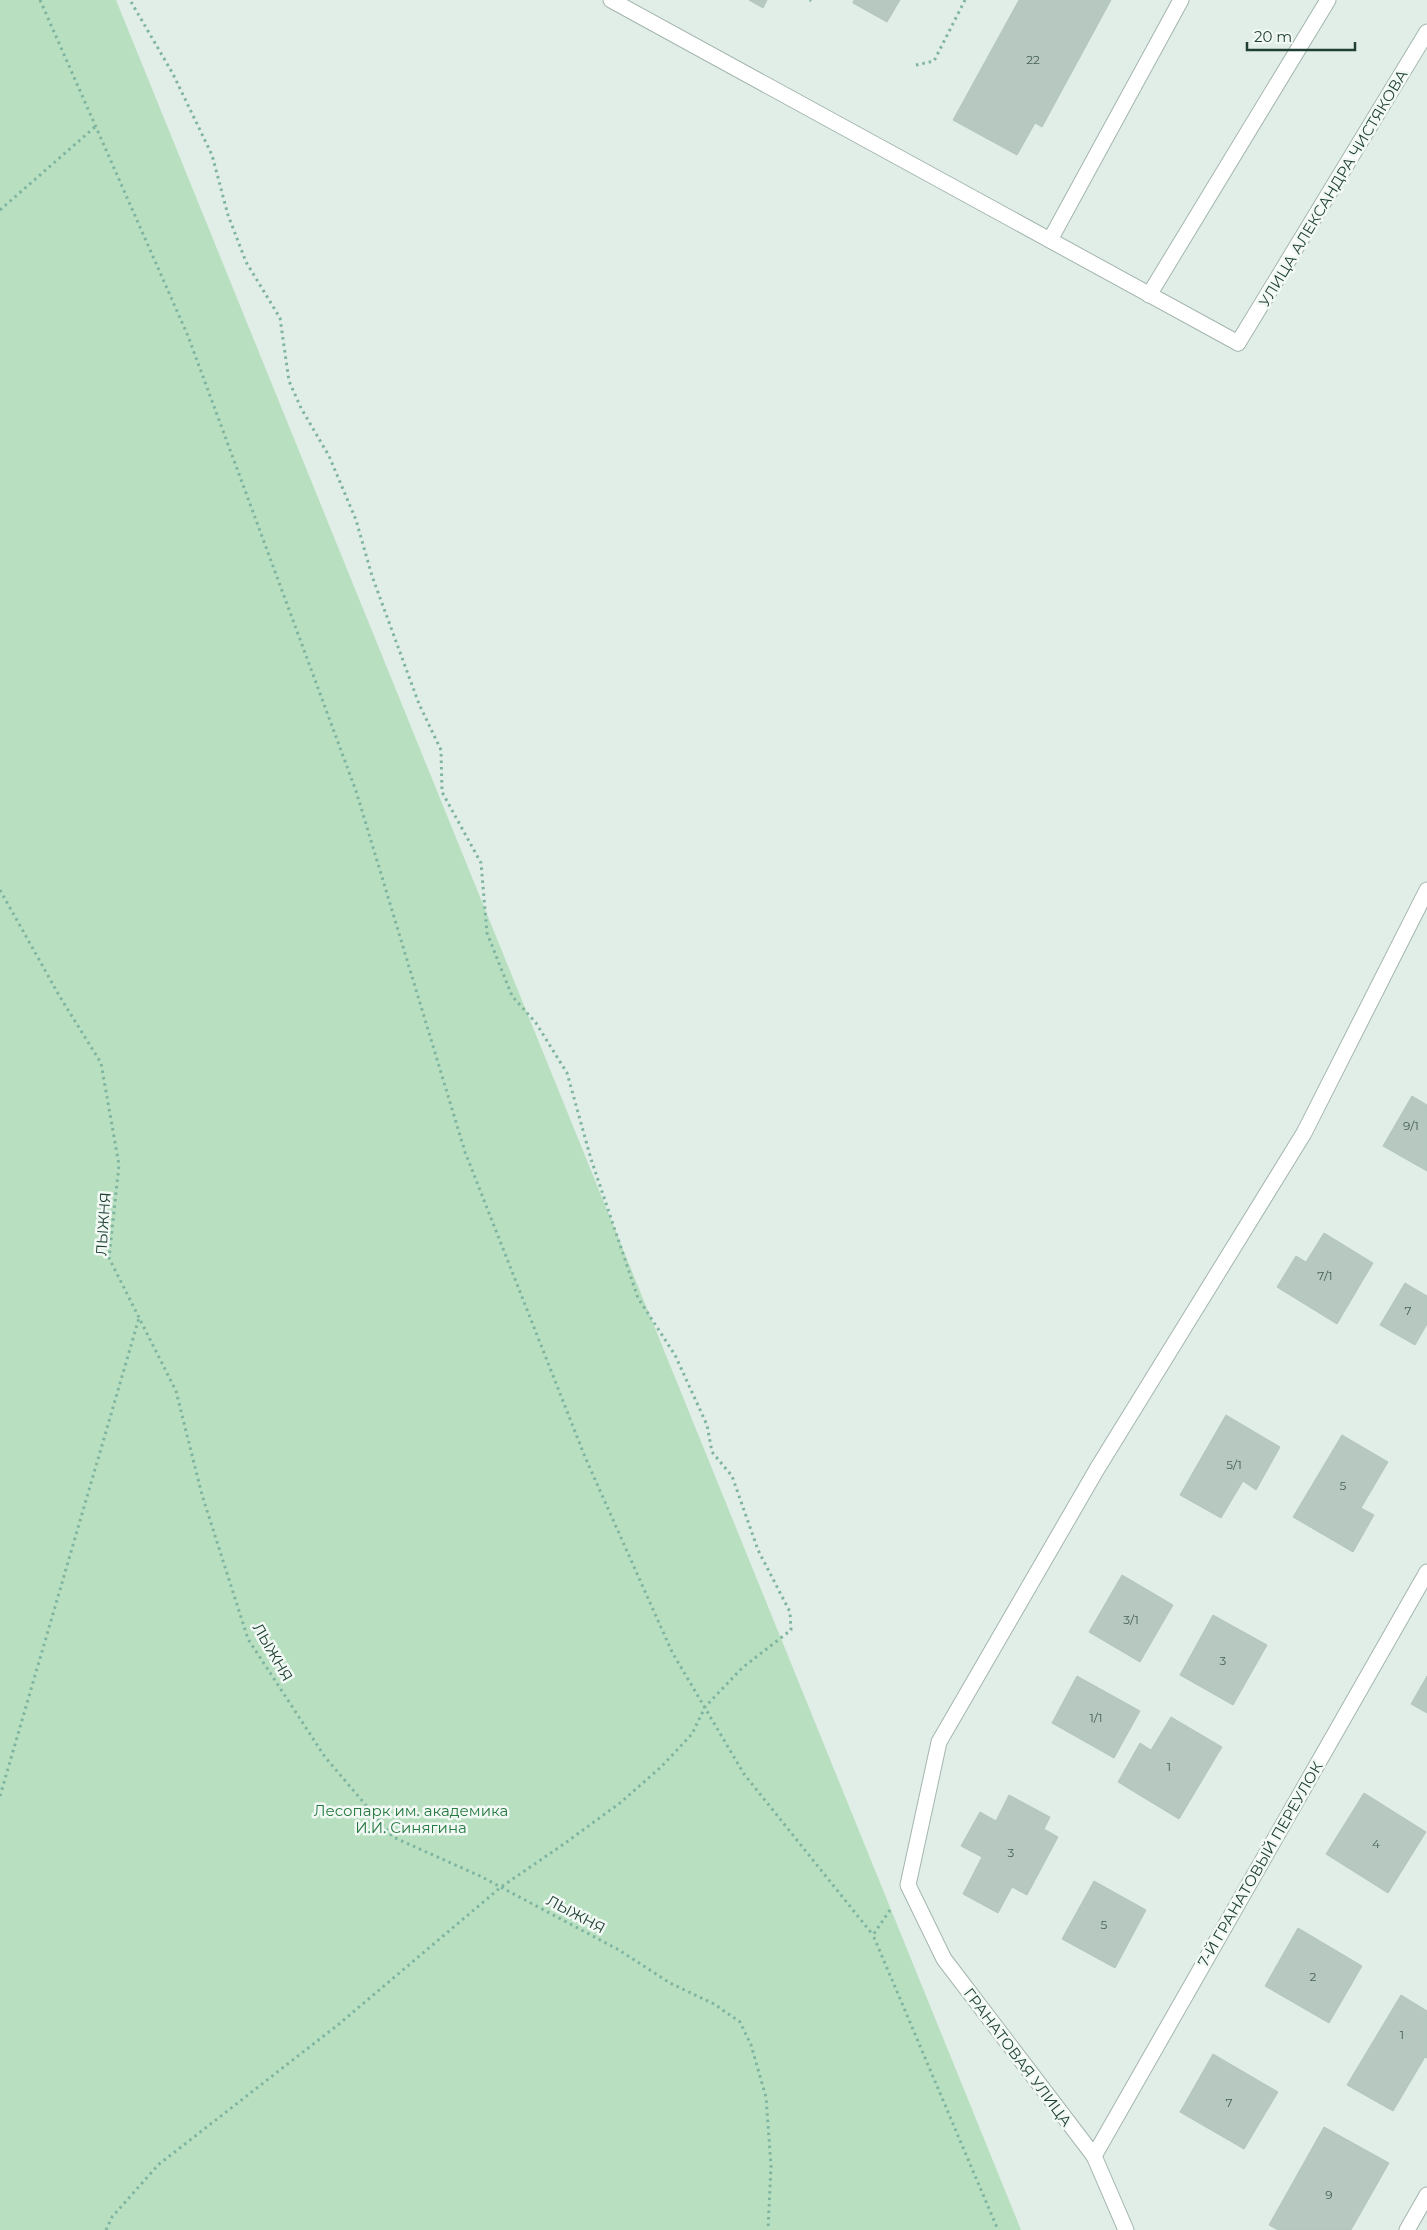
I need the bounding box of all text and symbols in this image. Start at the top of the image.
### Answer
scale bar [1247,20,1354,52]
text: 20 m [1254,27,1292,46]
house number: 22 [1026,52,1040,67]
street label: УЛИЦА АЛЕКСАНДРА ЧИСТЯКОВА [1254,66,1412,310]
house number: 9/1 [1403,1118,1419,1133]
street label: ЛЫЖНЯ [91,1191,115,1257]
house number: 7/1 [1317,1268,1333,1283]
house number: 7 [1404,1303,1412,1318]
house number: 5/1 [1226,1457,1242,1472]
house number: 5 [1340,1478,1347,1493]
house number: 3/1 [1123,1612,1139,1627]
street label: ЛЫЖНЯ [249,1620,297,1684]
house number: 3 [1220,1653,1227,1668]
house number: 1/1 [1089,1710,1103,1725]
street label: 7-Й ГРАНАТОВЫЙ ПЕРЕУЛОК [1193,1758,1327,1970]
house number: 1 [1167,1759,1171,1774]
park label: Лесопарк им. академика И.И. Синягина [314,1801,508,1837]
house number: 4 [1372,1836,1380,1851]
house number: 3 [1008,1845,1015,1860]
street label: ЛЫЖНЯ [543,1891,609,1937]
house number: 5 [1101,1917,1108,1932]
house number: 2 [1310,1969,1317,1984]
street label: ГРАНАТОВАЯ УЛИЦА [960,1984,1076,2130]
house number: 1 [1400,2027,1404,2042]
house number: 7 [1225,2095,1233,2110]
house number: 9 [1325,2187,1333,2202]

